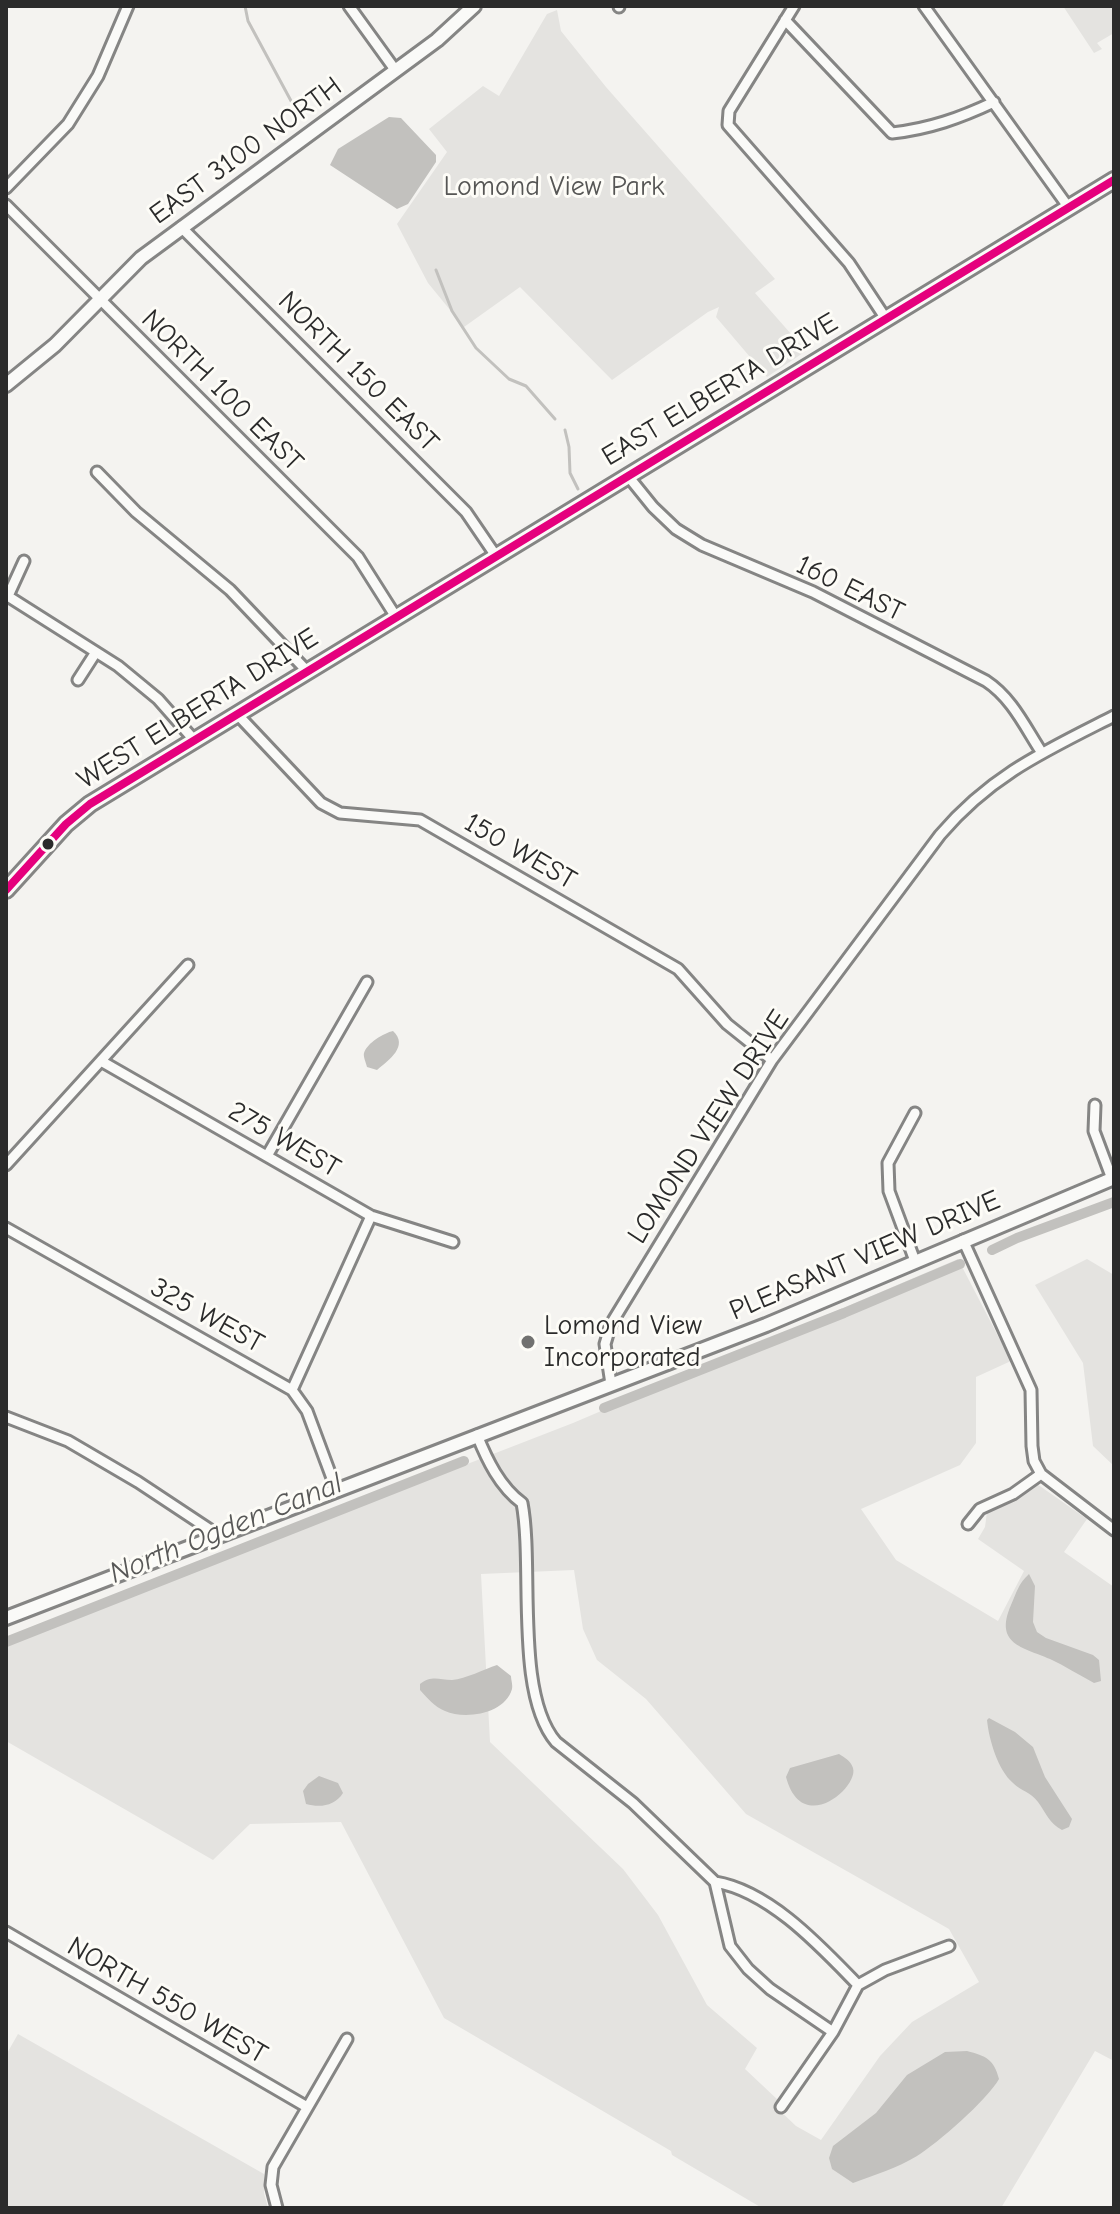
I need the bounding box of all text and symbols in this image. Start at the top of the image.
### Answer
street label: EAST 3100 NORTH [143,70,349,232]
park label: Lomond View Park [443,170,665,204]
street label: NORTH 150 EAST [271,285,445,459]
street label: NORTH 100 EAST [134,303,310,479]
street label: EAST ELBERTA DRIVE [596,306,844,474]
street label: 160 EAST [791,548,909,630]
street label: WEST ELBERTA DRIVE [71,621,325,797]
street label: 150 WEST [458,806,582,898]
unlabelled marker [40,836,56,852]
street label: LOMOND VIEW DRIVE [621,1004,797,1250]
street label: 275 WEST [222,1095,346,1185]
street label: PLEASANT VIEW DRIVE [725,1184,1005,1328]
street label: 325 WEST [144,1271,270,1361]
place label: Lomond View Incorporated [544,1309,702,1375]
marker: Lomond View Incorporated [519,1333,537,1351]
water label: North Ogden Canal [104,1466,348,1592]
street label: NORTH 550 WEST [61,1930,273,2072]

